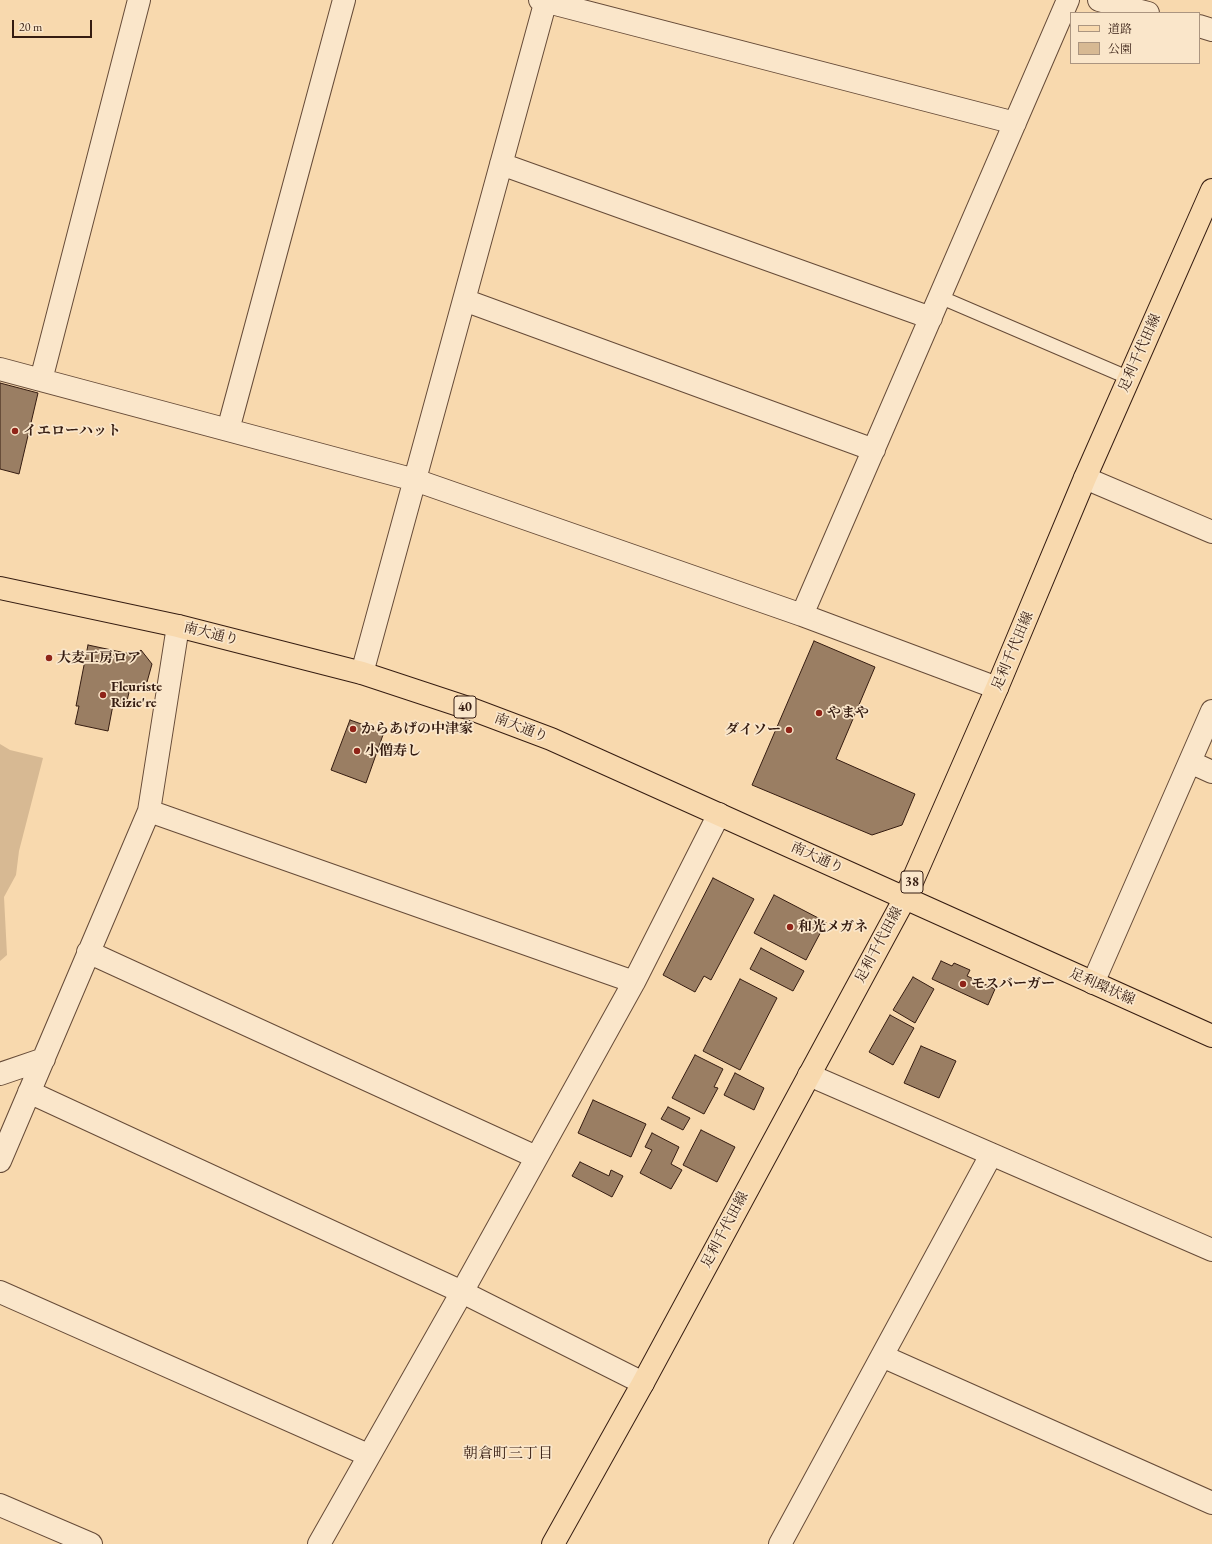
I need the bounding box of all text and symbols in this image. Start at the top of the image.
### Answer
scale bar [14,12,94,38]
legend [1070,12,1200,64]
text: 20 m [19,19,42,35]
text: 道路 [1108,21,1132,37]
text: 公園 [1108,41,1132,57]
street label: 足利千代田線 [1115,311,1165,395]
place label: イエローハット [23,423,121,439]
marker: イエローハット [10,426,20,436]
street label: 足利千代田線 [989,609,1037,693]
street label: 南大通り [182,619,240,649]
place label: 大麦工房ロア [57,650,141,666]
marker: 大麦工房ロア [44,653,54,663]
place label: Fleuriste Rizie're [111,679,162,712]
marker: Fleuriste Rizie're [98,690,108,700]
road number: 40 [454,696,476,718]
place label: やまや [827,705,869,721]
marker: やまや [814,708,824,718]
street label: 南大通り [492,710,550,746]
place label: からあげの中津家 [361,721,473,737]
place label: ダイソー [725,722,781,738]
marker: からあげの中津家 [348,724,358,734]
marker: ダイソー [784,725,794,735]
place label: 小僧寿し [365,743,421,759]
marker: 小僧寿し [352,746,362,756]
street label: 南大通り [788,839,846,877]
road number: 38 [901,871,923,893]
street label: 足利千代田線 [852,904,906,986]
place label: 和光メガネ [798,919,868,935]
marker: 和光メガネ [785,922,795,932]
street label: 足利環状線 [1067,965,1137,1009]
place label: モスバーガー [971,976,1055,992]
marker: モスバーガー [958,979,968,989]
street label: 足利千代田線 [698,1189,752,1271]
district label: 朝倉町三丁目 [463,1445,553,1463]

